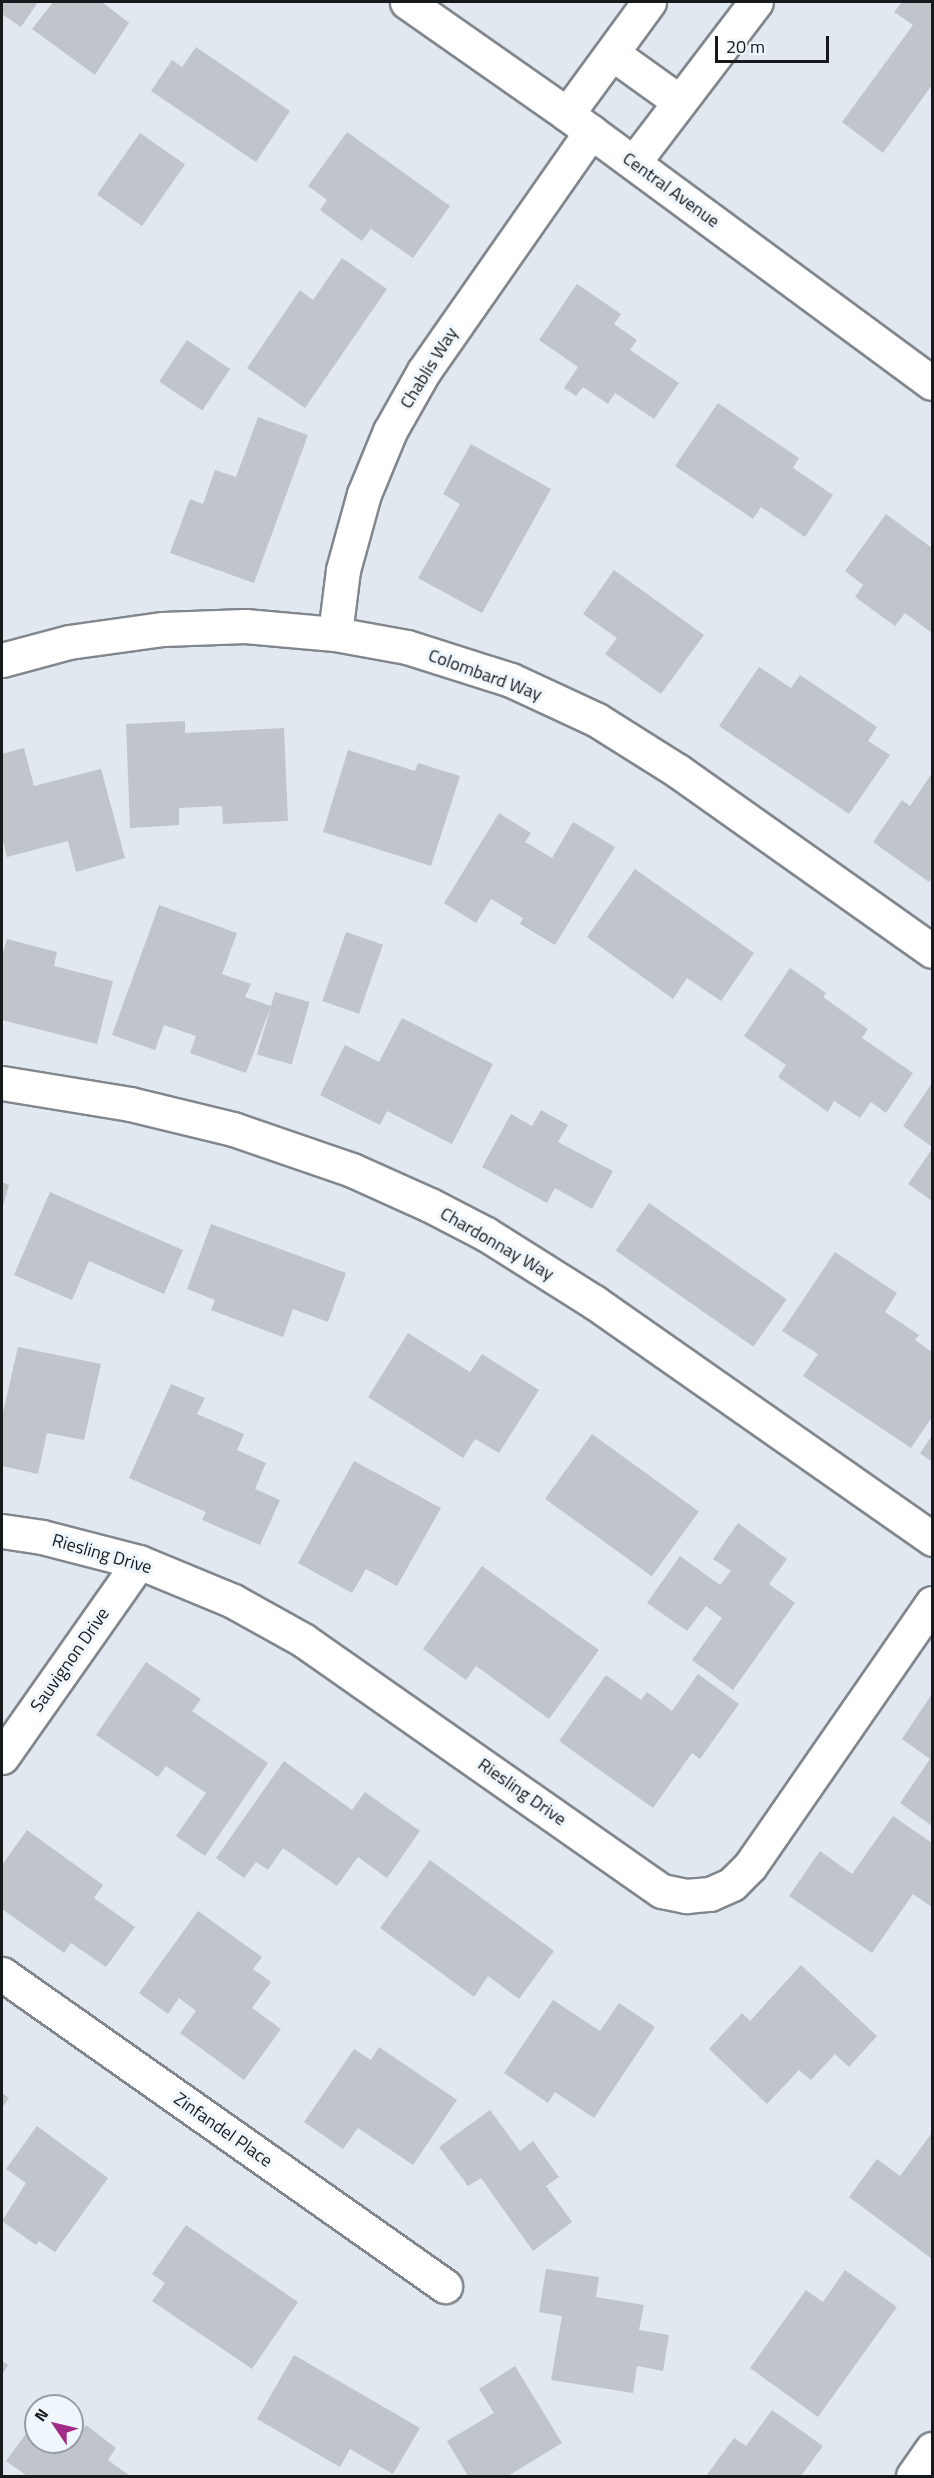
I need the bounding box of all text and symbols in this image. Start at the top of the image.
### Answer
scale bar [718,24,832,62]
text: 20 m [726,33,765,60]
street label: Central Avenue [618,148,724,232]
street label: Chablis Way [396,323,462,413]
street label: Colombard Way [425,644,545,706]
street label: Chardonnay Way [436,1203,558,1285]
street label: Riesling Drive [50,1529,154,1579]
street label: Sauvignon Drive [26,1604,114,1716]
street label: Riesling Drive [474,1754,570,1830]
street label: Zinfandel Place [170,2088,276,2172]
north arrow [24,2394,84,2454]
text: N [28,2403,54,2426]

